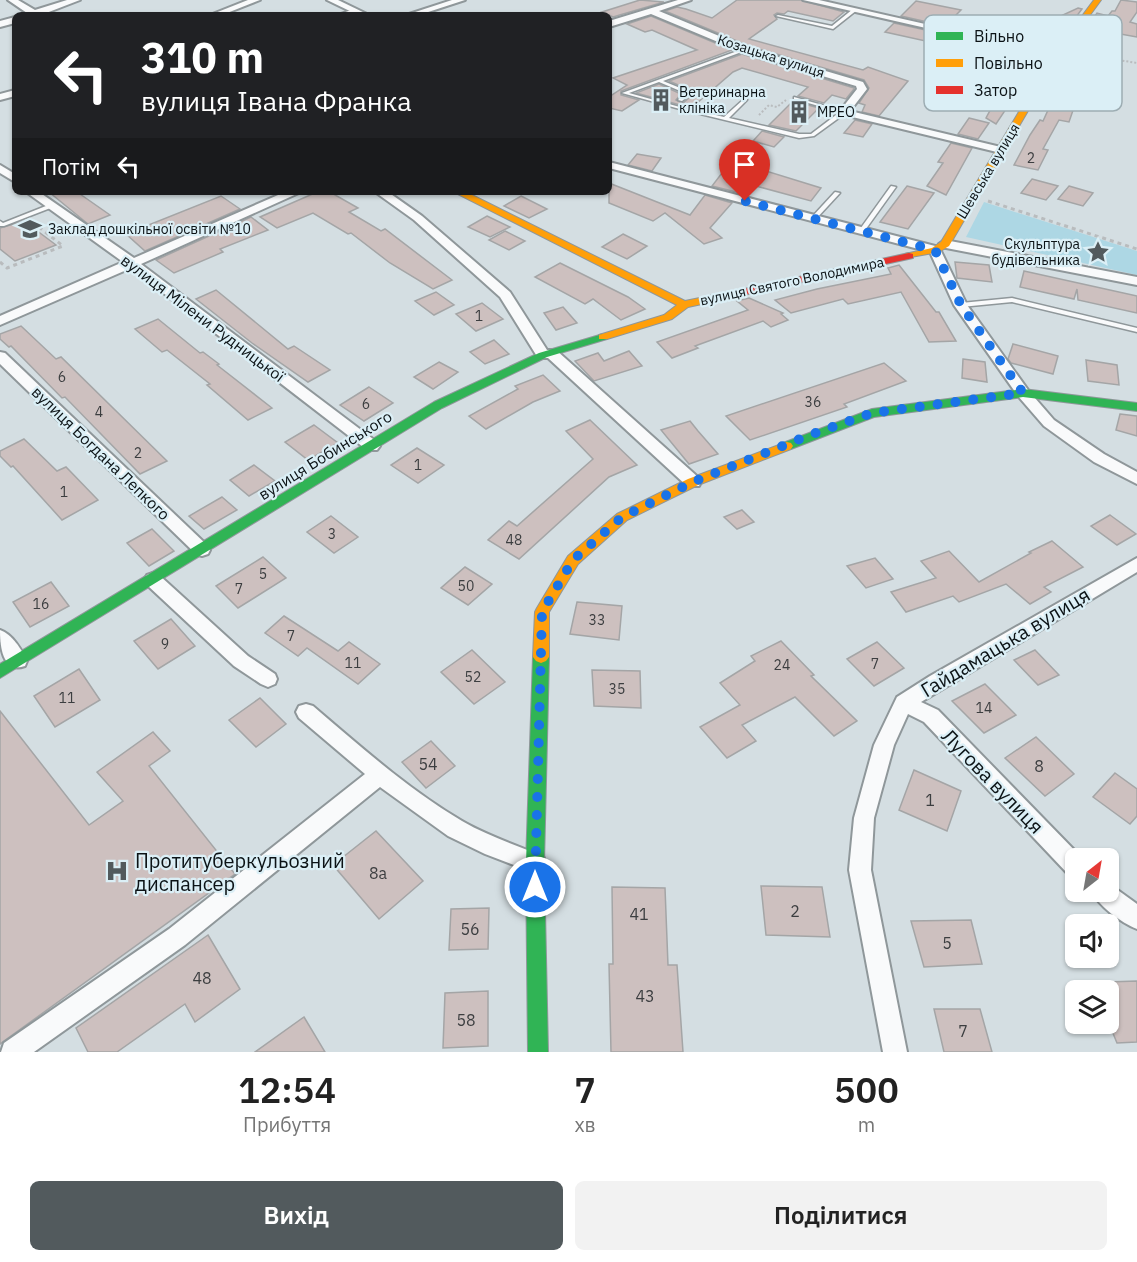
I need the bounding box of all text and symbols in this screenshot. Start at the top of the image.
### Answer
legend [924,15,1122,111]
text: Вільно [974,26,1024,46]
text: 310 m [141,30,264,85]
street label: Козацька вулиця [715,30,827,82]
icon: left [42,36,120,114]
text: Повільно [974,53,1043,73]
text: Затор [974,80,1017,100]
text: вулиця Івана Франка [141,83,412,118]
place label: Ветеринарна клініка [679,83,766,117]
building icon: Ветеринарна клініка [648,87,674,113]
building icon: МРЕО [786,99,812,125]
place label: МРЕО [817,103,855,121]
street label: Шевська вулиця [952,120,1024,222]
pin [719,139,770,201]
icon: arrive [728,148,761,181]
house number: 2 [1027,149,1035,167]
icon: left [112,150,145,183]
text: Потім [42,152,100,181]
school or university icon: Заклад дошкільної освіти №10 [17,216,43,242]
place label: Заклад дошкільної освіти №10 [48,220,251,238]
place label: Скульптура будівельника [991,235,1081,269]
place icon: Скульптура будівельника [1085,239,1111,265]
street label: вулиця Мілени Рудницької [117,250,290,387]
street label: вулиця Святого Володимира [698,253,886,309]
house number: 1 [475,307,483,325]
house number: 6 [58,368,66,386]
street label: вулиця Богдана Лепкого [28,382,174,524]
house number: 36 [805,393,821,411]
house number: 6 [362,395,370,413]
house number: 4 [95,403,103,421]
street label: вулиця Бобинського [255,406,395,504]
house number: 2 [134,444,142,462]
house number: 1 [414,456,422,474]
house number: 1 [60,483,68,501]
house number: 3 [328,525,336,543]
house number: 48 [506,531,522,549]
house number: 5 [259,565,267,583]
house number: 50 [458,577,474,595]
house number: 7 [235,580,243,598]
street label: Гайдамацька вулиця [915,581,1095,703]
house number: 16 [33,595,49,613]
house number: 33 [589,611,605,629]
house number: 7 [287,627,295,645]
house number: 9 [161,635,169,653]
house number: 11 [345,654,361,672]
house number: 7 [871,655,879,673]
house number: 24 [774,656,790,674]
house number: 52 [465,668,481,686]
house number: 35 [609,680,625,698]
house number: 11 [59,689,75,707]
house number: 14 [976,699,992,717]
street label: Лугова вулиця [936,723,1050,839]
house number: 54 [418,754,438,774]
house number: 8 [1034,756,1044,776]
house number: 1 [925,790,935,810]
place label: Протитуберкульозний диспансер [135,847,345,897]
north arrow [1065,848,1119,902]
map controls [1065,848,1119,1034]
position arrow [503,855,567,919]
hospital icon: Протитуберкульозний диспансер [104,858,130,884]
house number: 8а [369,863,388,883]
house number: 2 [790,901,800,921]
house number: 41 [629,904,649,924]
button: sound [1065,914,1119,968]
house number: 56 [460,919,480,939]
house number: 5 [942,933,952,953]
house number: 48 [192,968,212,988]
button: layers [1065,980,1119,1034]
house number: 43 [635,986,655,1006]
house number: 58 [456,1010,476,1030]
house number: 7 [958,1021,968,1041]
text: 12:54 [238,1066,336,1113]
text: 7 [574,1066,596,1113]
text: 500 [834,1066,899,1113]
text: Прибуття [243,1111,331,1138]
text: хв [574,1111,596,1138]
text: m [858,1111,875,1138]
button: Вихід [30,1181,563,1250]
button: Поділитися [575,1181,1107,1250]

